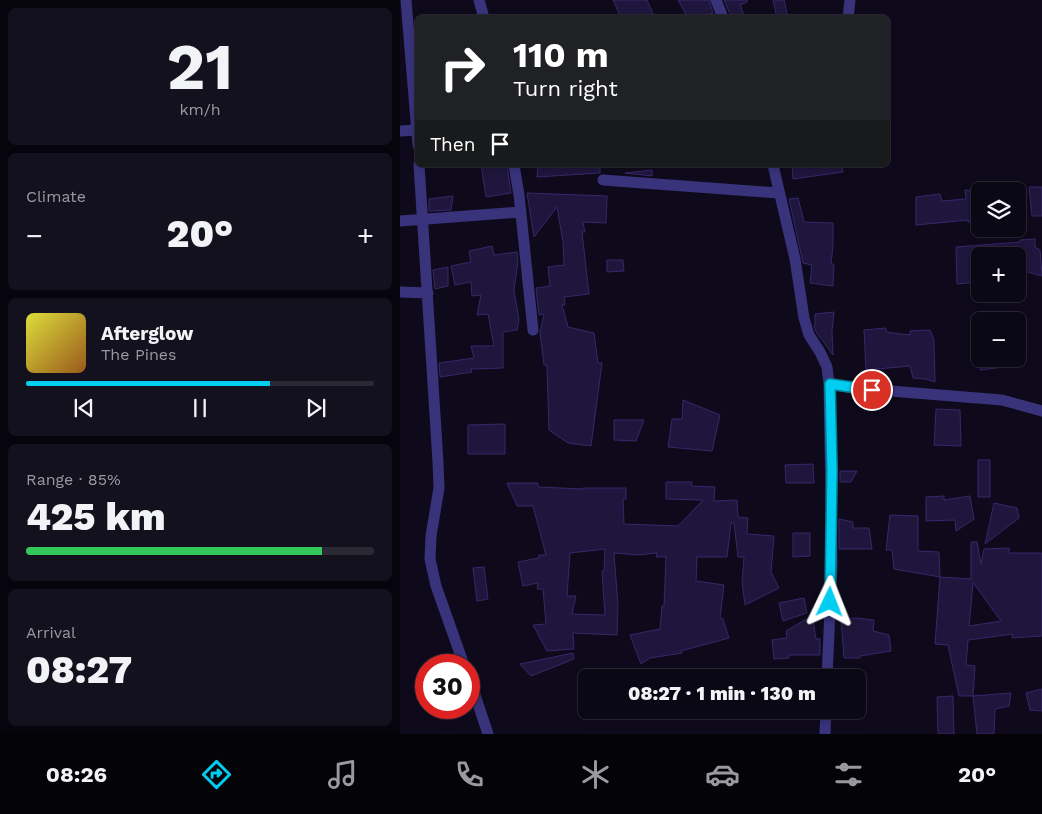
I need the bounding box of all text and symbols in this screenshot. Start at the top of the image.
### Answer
text: 21 [167,29,233,105]
text: 110 m [513,34,609,76]
icon: right [430,35,495,100]
text: Turn right [513,76,618,101]
text: km/h [179,100,221,119]
icon: arrive [486,130,514,158]
text: Then [430,133,476,156]
map controls [971,182,1026,367]
button: layers [971,182,1026,237]
text: Climate [26,187,86,206]
text: 20° [167,212,233,256]
text: − [26,219,43,252]
text: + [357,219,374,252]
button: + [971,247,1026,302]
button: − [971,312,1026,367]
text: Afterglow [101,322,193,345]
text: The Pines [101,345,177,364]
pin [851,369,893,411]
icon: arrive [858,376,886,404]
icon: previous [70,394,98,422]
icon: pause [186,394,214,422]
icon: next [302,394,330,422]
text: Range · 85% [26,470,121,489]
text: 425 km [26,495,166,539]
position arrow [803,575,855,627]
text: Arrival [26,623,76,642]
text: 08:27 [26,648,132,692]
speed limit sign: 30 [415,654,480,719]
text: 08:27 · 1 min · 130 m [628,682,816,705]
icon: directions [199,757,234,792]
icon: music [325,757,360,792]
icon: phone [452,757,487,792]
icon: climate [578,757,613,792]
icon: car [705,757,740,792]
icon: filters [831,757,866,792]
text: 08:26 [46,762,107,787]
text: 20° [958,762,996,787]

